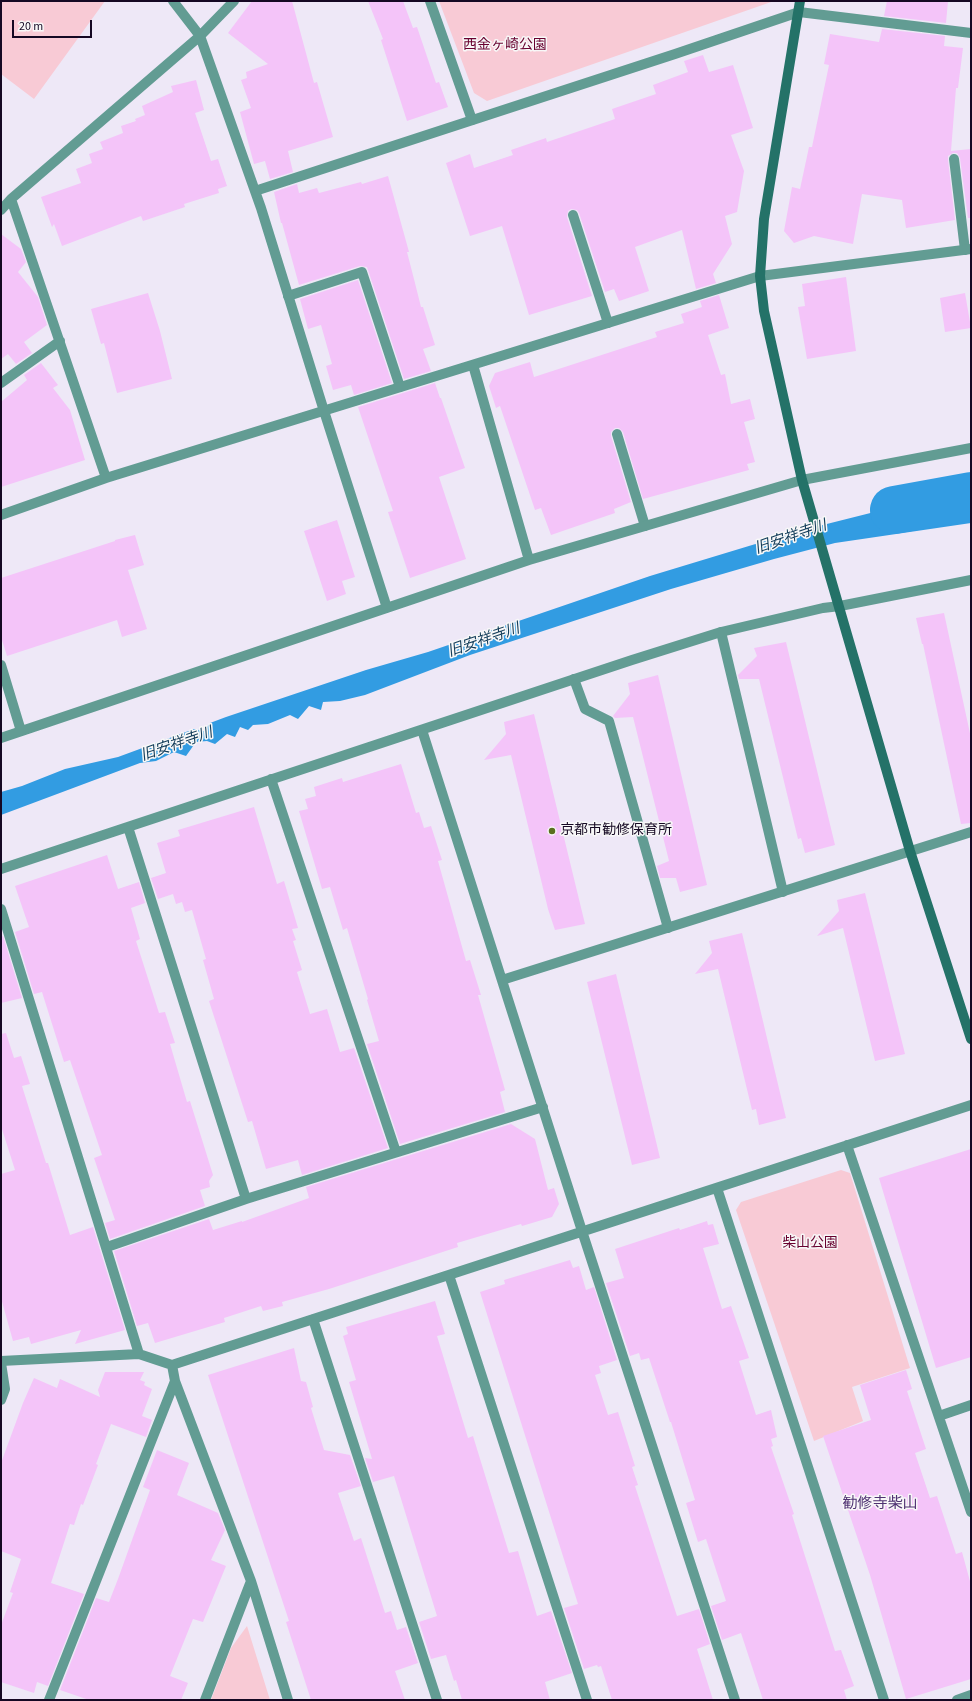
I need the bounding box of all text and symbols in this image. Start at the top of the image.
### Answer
scale bar [14,12,94,38]
text: 20 m [19,18,43,35]
park label: 西金ヶ崎公園 [463,38,547,54]
water label: 旧安祥寺川 [753,517,829,559]
water label: 旧安祥寺川 [446,620,522,662]
water label: 旧安祥寺川 [139,724,215,766]
place label: 京都市勧修保育所 [560,823,672,839]
marker: 京都市勧修保育所 [547,826,557,836]
park label: 柴山公園 [782,1236,838,1252]
district label: 勧修寺柴山 [843,1496,917,1514]

